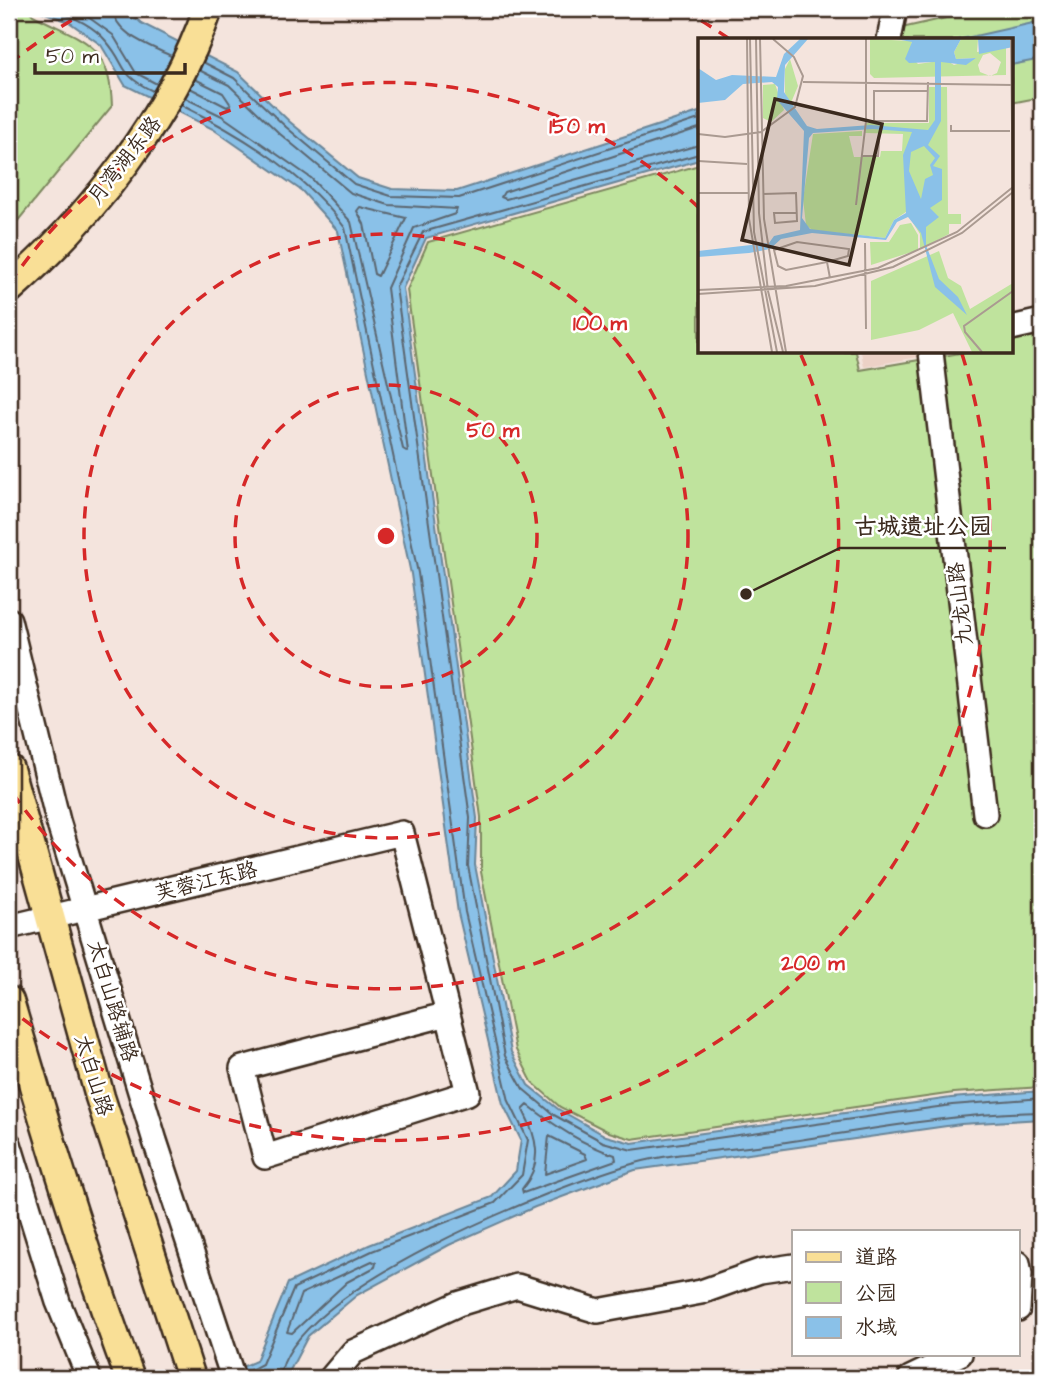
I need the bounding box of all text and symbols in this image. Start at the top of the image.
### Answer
scale bar [35,32,186,76]
inset map [698,38,1012,354]
text: 50 m [46,42,100,71]
street label: 月湾湖东路 [81,110,168,211]
text: 150 m [549,112,605,141]
text: 100 m [573,309,628,338]
text: 50 m [467,416,520,445]
callout: 古城遗址公园 [840,504,1006,548]
text: 古城遗址公园 [854,511,992,543]
centre of rings [374,524,398,548]
street label: 九龙山路 [941,560,980,647]
street label: 芙蓉江东路 [152,855,261,908]
street label: 太白山路辅路 [80,937,145,1066]
text: 200 m [780,949,845,978]
street label: 太白山路 [67,1031,120,1120]
legend [792,1230,1020,1356]
text: 道路 [855,1243,897,1272]
text: 公园 [855,1279,897,1308]
text: 水域 [855,1313,897,1342]

